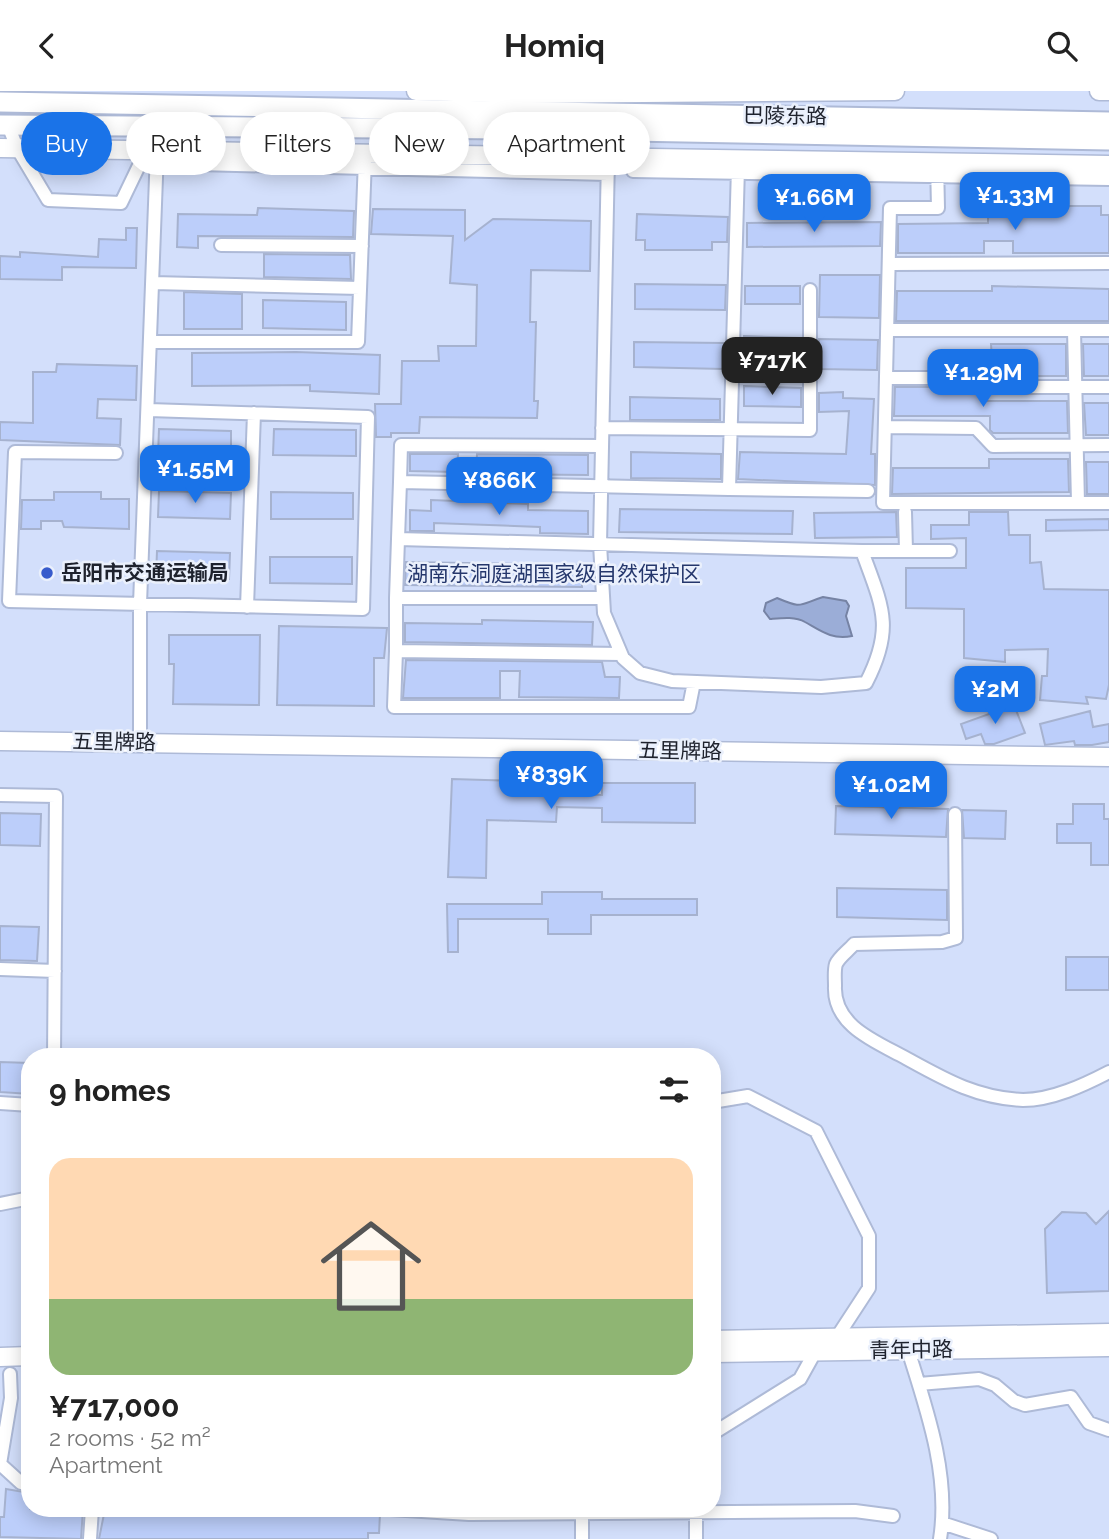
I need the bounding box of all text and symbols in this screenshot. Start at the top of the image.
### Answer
icon: back [28,27,66,65]
text: Homiq [504,27,605,64]
icon: search [1043,27,1081,65]
street label: 巴陵东路 [743,102,827,129]
chip: Buy [21,112,112,175]
chip: Rent [126,112,226,175]
chip: Filters [240,112,355,175]
chip: New [369,112,469,175]
chip: Apartment [483,112,650,175]
pin: ¥1.33M [958,173,1072,232]
pin: ¥1.66M [757,174,871,234]
text: ¥1.33M [976,181,1054,208]
text: ¥1.66M [774,183,854,210]
pin: ¥717K [723,337,821,397]
text: ¥717K [738,346,806,373]
pin: ¥1.29M [926,349,1040,409]
text: ¥1.29M [943,358,1023,385]
pin: ¥1.55M [138,445,252,505]
text: ¥1.55M [156,454,234,481]
pin: ¥866K [450,457,548,517]
text: ¥866K [462,466,536,493]
place label: 岳阳市交通运输局 [61,560,229,585]
park label: 湖南东洞庭湖国家级自然保护区 [407,561,701,586]
marker: 岳阳市交通运输局 [39,565,55,581]
pin: ¥2M [961,667,1029,726]
text: ¥2M [970,675,1020,702]
street label: 五里牌路 [72,728,156,755]
street label: 五里牌路 [638,737,722,764]
pin: ¥839K [502,751,600,811]
text: ¥839K [515,760,587,787]
pin: ¥1.02M [834,761,948,821]
text: ¥1.02M [851,770,931,797]
icon: filters [655,1071,693,1109]
text: 9 homes [49,1073,171,1108]
icon: home [308,1203,434,1329]
street label: 青年中路 [869,1336,953,1363]
text: ¥717,000 [49,1389,179,1424]
text: 2 rooms · 52 m² [49,1424,211,1451]
text: Apartment [49,1451,163,1478]

